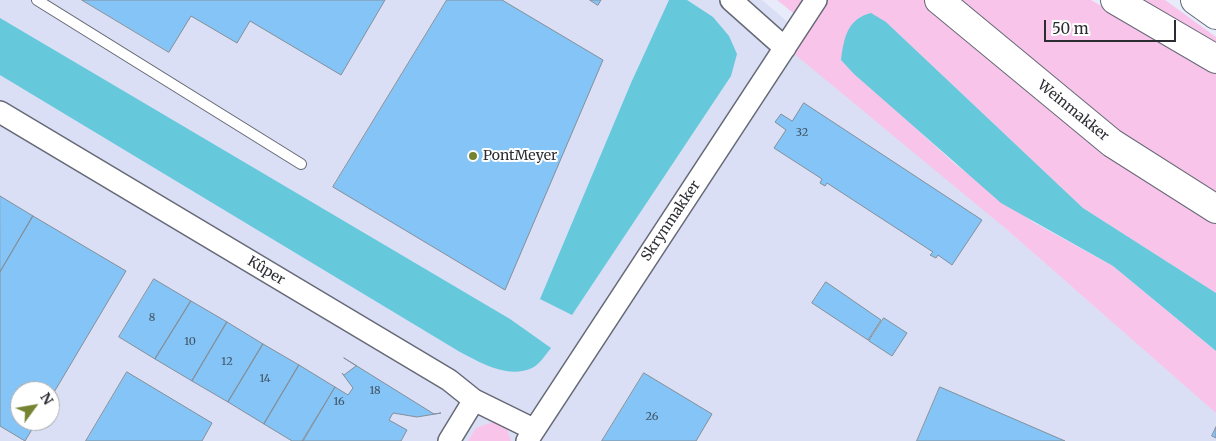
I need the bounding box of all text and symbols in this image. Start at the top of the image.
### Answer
scale bar [1046,10,1178,42]
text: 50 m [1052,19,1089,38]
street label: Weinmakker [1034,77,1112,145]
house number: 32 [796,126,808,140]
place label: PontMeyer [483,148,557,164]
marker: PontMeyer [467,150,479,162]
street label: Skrynmakker [638,178,704,264]
street label: Kûper [244,253,288,289]
house number: 8 [149,311,155,325]
house number: 10 [184,335,196,349]
house number: 12 [221,355,233,369]
house number: 14 [259,372,271,386]
north arrow [10,381,60,431]
house number: 18 [369,384,381,398]
text: N [36,389,57,408]
house number: 16 [333,395,345,409]
house number: 26 [646,410,658,424]

